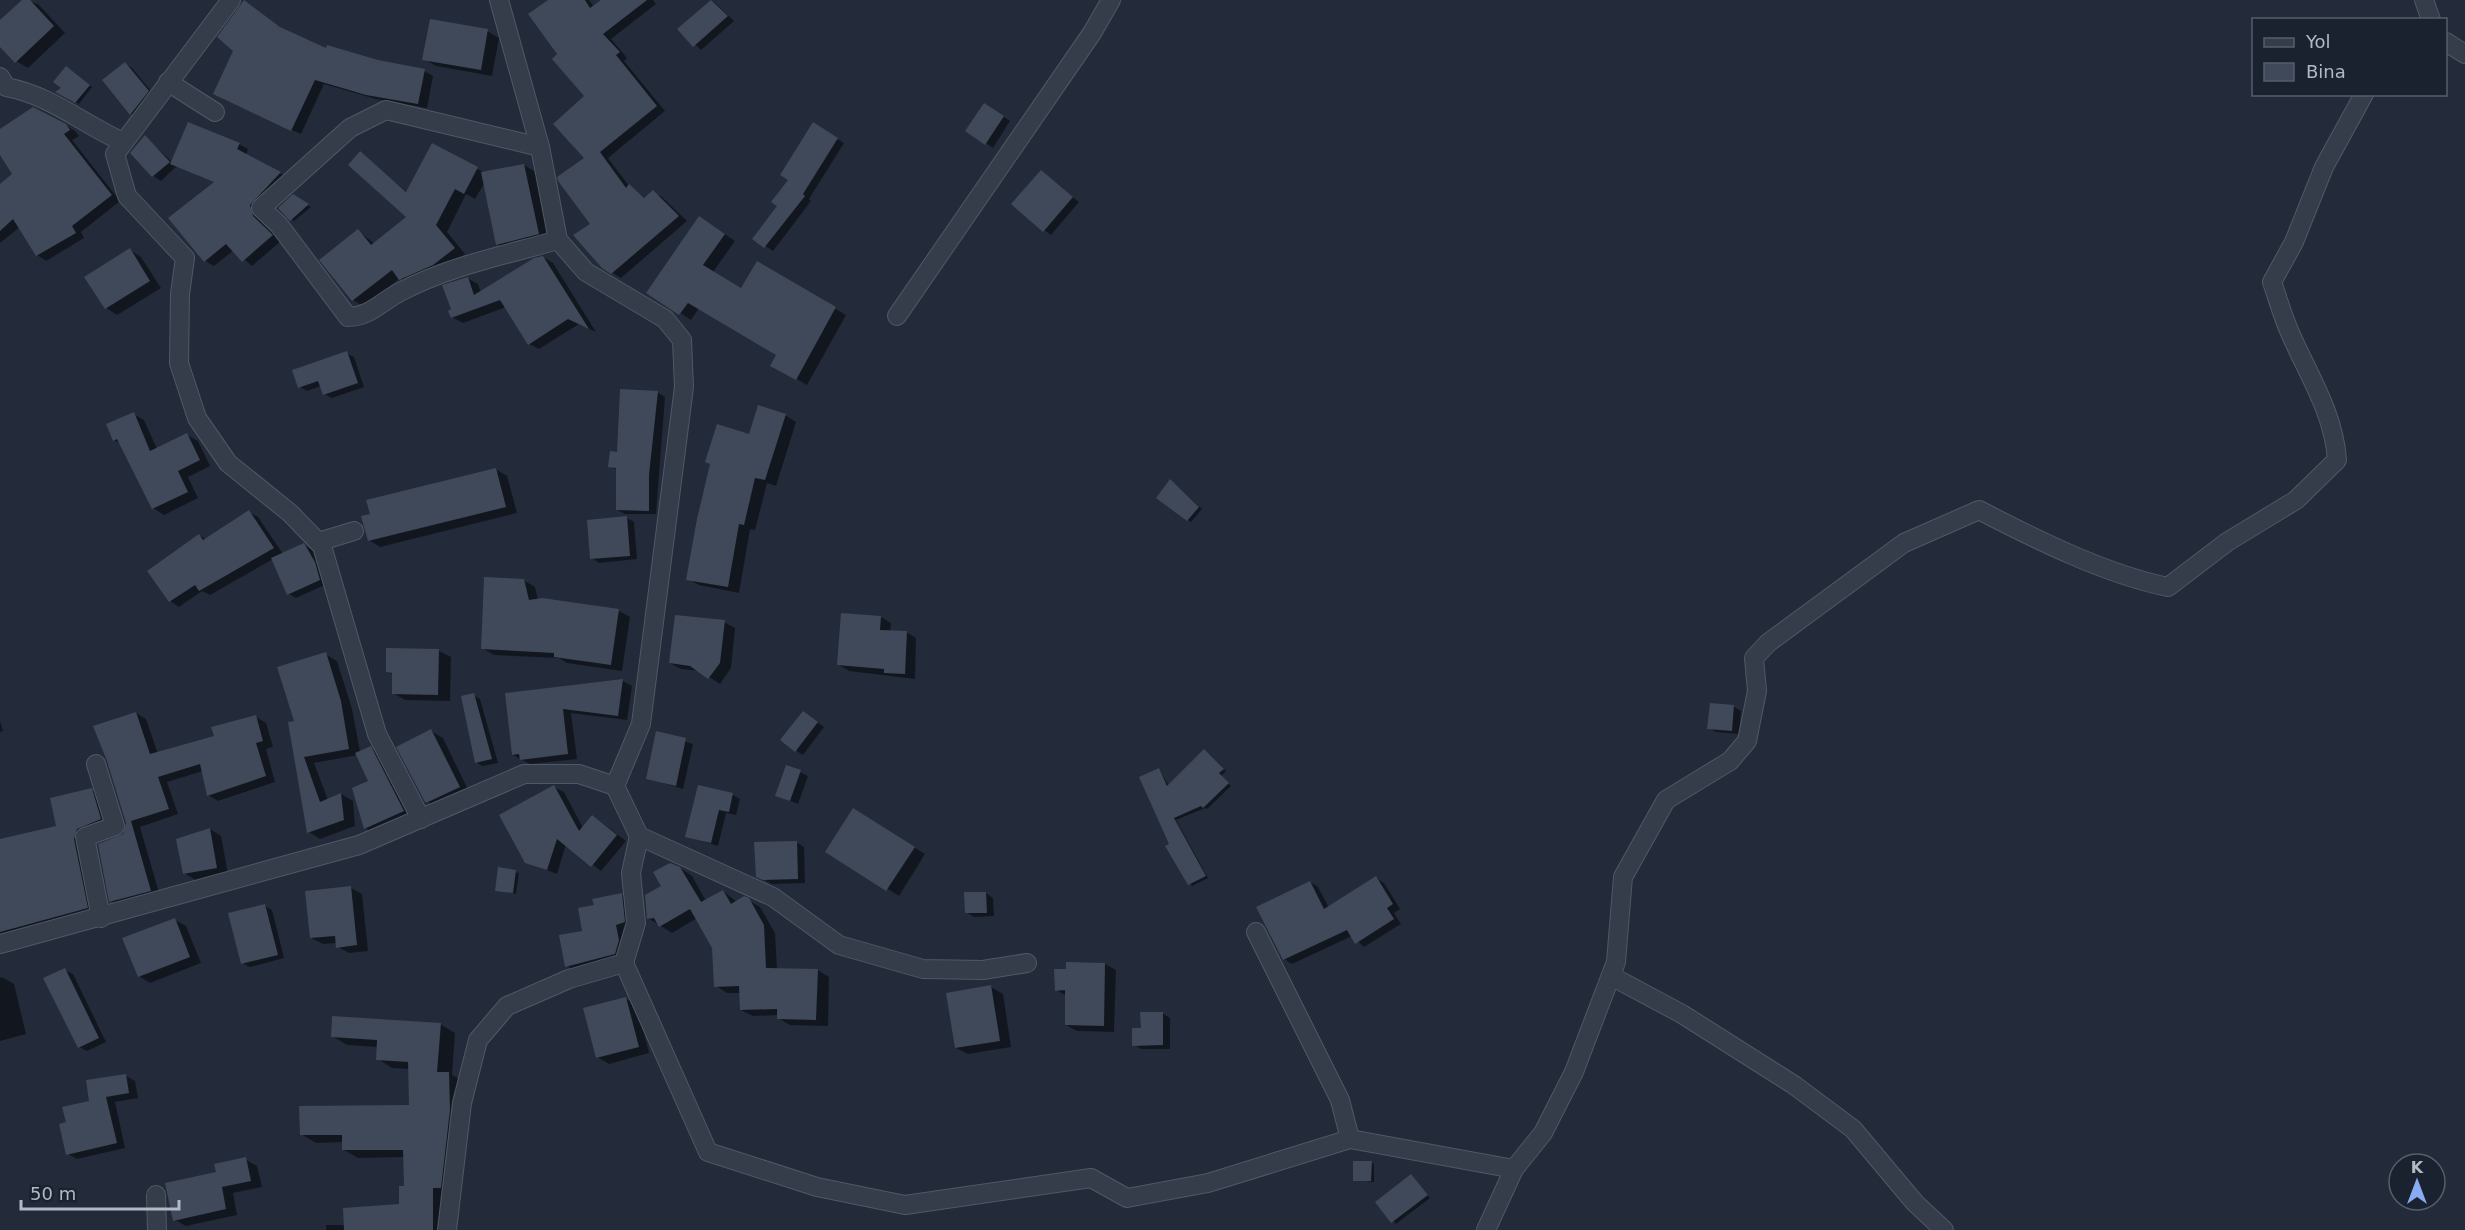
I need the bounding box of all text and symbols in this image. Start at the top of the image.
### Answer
legend [2252,18,2447,96]
text: Yol [2305,31,2331,52]
text: Bina [2306,61,2346,82]
north arrow [2387,1152,2447,1212]
text: K [2411,1158,2424,1177]
scale bar [21,1173,178,1211]
text: 50 m [30,1183,76,1204]

